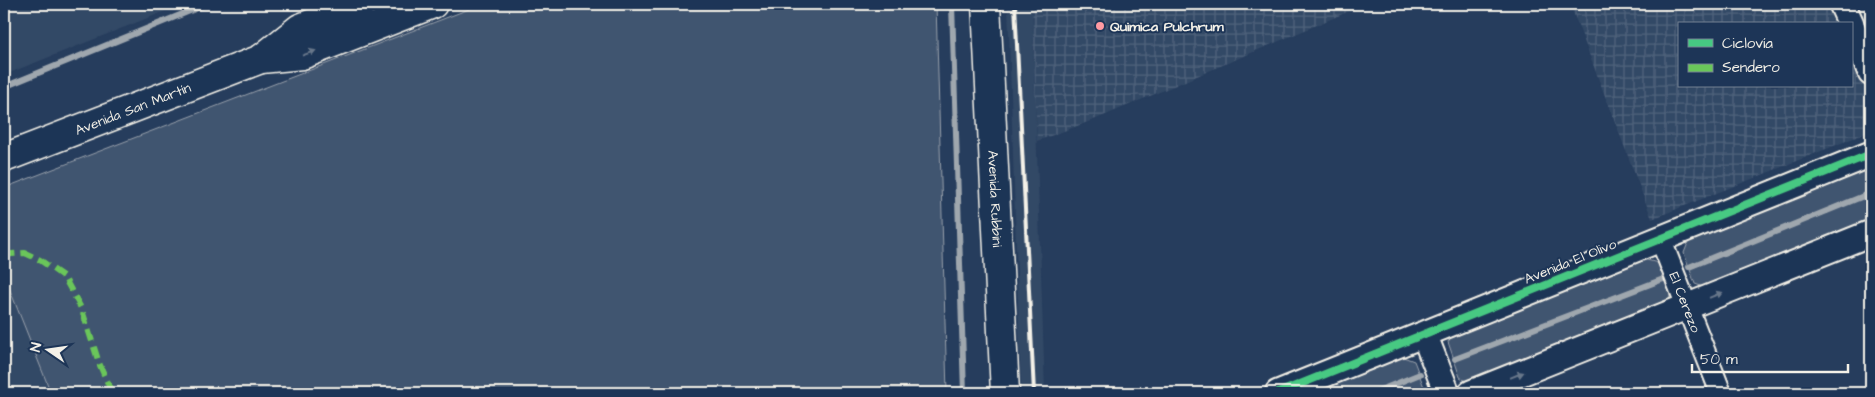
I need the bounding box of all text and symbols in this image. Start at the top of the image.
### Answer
place label: Quimica Pulchrum [1110,17,1225,37]
marker: Quimica Pulchrum [1094,20,1106,32]
legend [1678,22,1852,88]
text: Ciclovía [1722,33,1773,54]
one-way arrow [302,48,316,56]
text: Sendero [1722,57,1780,78]
street label: Avenida San Martín [72,78,194,141]
street label: Avenida Rubbini [982,150,1007,248]
street label: Avenida El Olivo [1521,234,1620,290]
street label: El Cerezo [1663,269,1705,336]
one-way arrow [1709,291,1724,299]
north arrow [22,324,72,374]
text: N [26,341,47,354]
scale bar [1692,342,1849,374]
text: 50 m [1700,349,1738,370]
one-way arrow [1510,371,1525,379]

